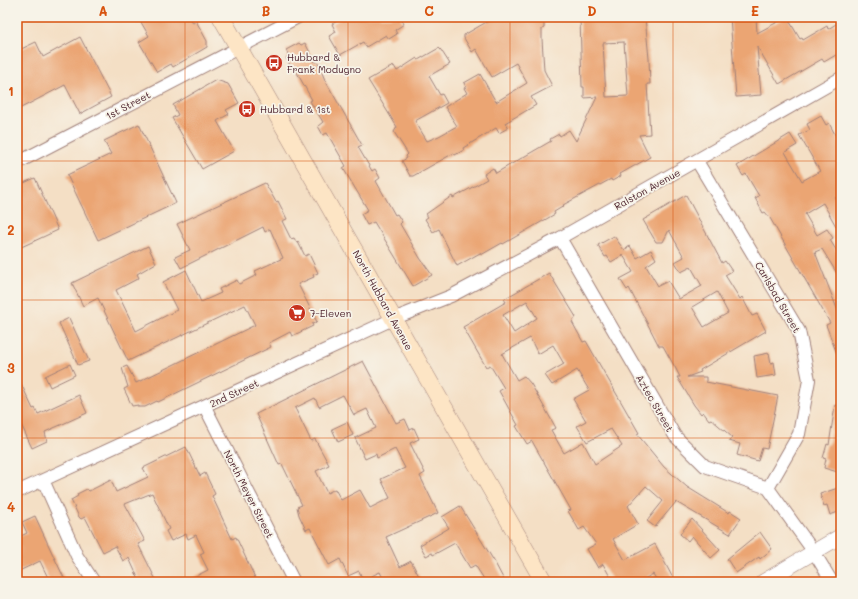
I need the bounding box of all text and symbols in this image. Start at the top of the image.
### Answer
text: A [98,2,108,19]
text: B [262,2,271,19]
text: C [424,2,434,19]
text: D [587,2,597,19]
text: E [751,2,759,19]
place label: Hubbard & Frank Modugno [287,50,361,76]
bus stop icon: Hubbard & Frank Modugno [264,53,284,73]
text: 1 [8,82,14,99]
street label: 1st Street [103,87,153,123]
bus stop icon: Hubbard & 1st [237,99,257,119]
place label: Hubbard & 1st [260,102,330,116]
street label: Ralston Avenue [611,165,683,213]
text: 2 [7,221,15,238]
street label: North Hubbard Avenue [350,247,416,353]
street label: Carlsbad Street [752,259,804,335]
supermarket icon: 7-Eleven [287,303,307,323]
place label: 7-Eleven [310,306,351,320]
text: 3 [7,359,15,376]
street label: Aztec Street [633,372,677,434]
street label: 2nd Street [207,376,261,410]
street label: North Meyer Street [221,448,277,540]
text: 4 [7,498,15,515]

